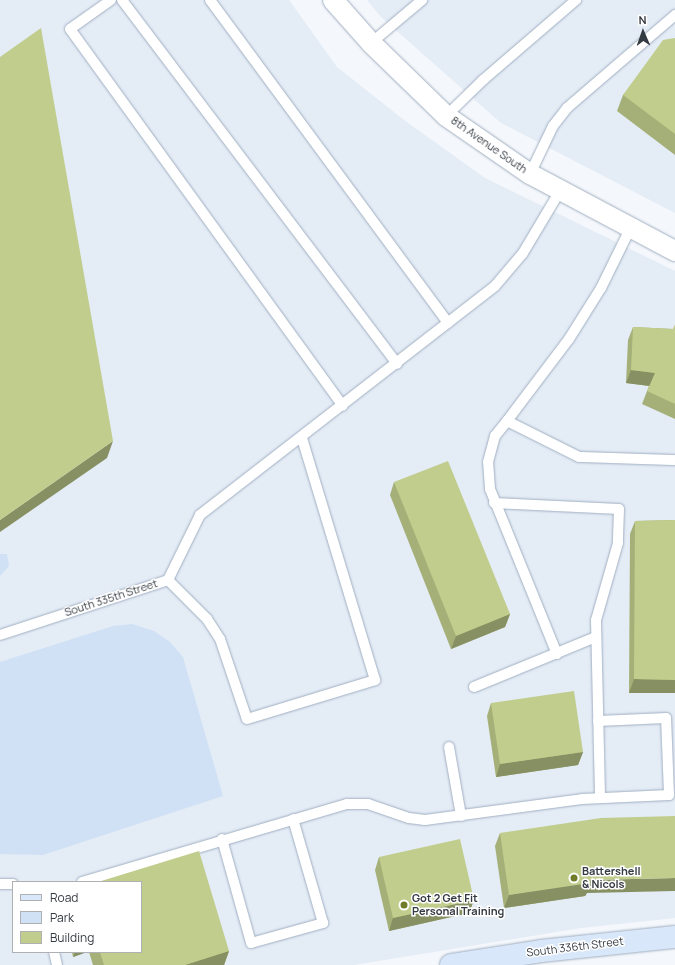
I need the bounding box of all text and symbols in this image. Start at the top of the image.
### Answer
north arrow [623,12,663,52]
text: N [638,12,647,27]
street label: 8th Avenue South [448,114,530,176]
street label: South 335th Street [63,577,159,619]
place label: Battershell & Nicols [582,865,641,891]
marker: Battershell & Nicols [569,873,579,883]
legend [12,881,142,953]
text: Road [50,889,78,906]
place label: Got 2 Get Fit Personal Training [412,892,504,918]
marker: Got 2 Get Fit Personal Training [399,900,409,910]
text: Park [50,909,74,926]
text: Building [50,929,94,946]
street label: South 336th Street [526,935,624,959]

